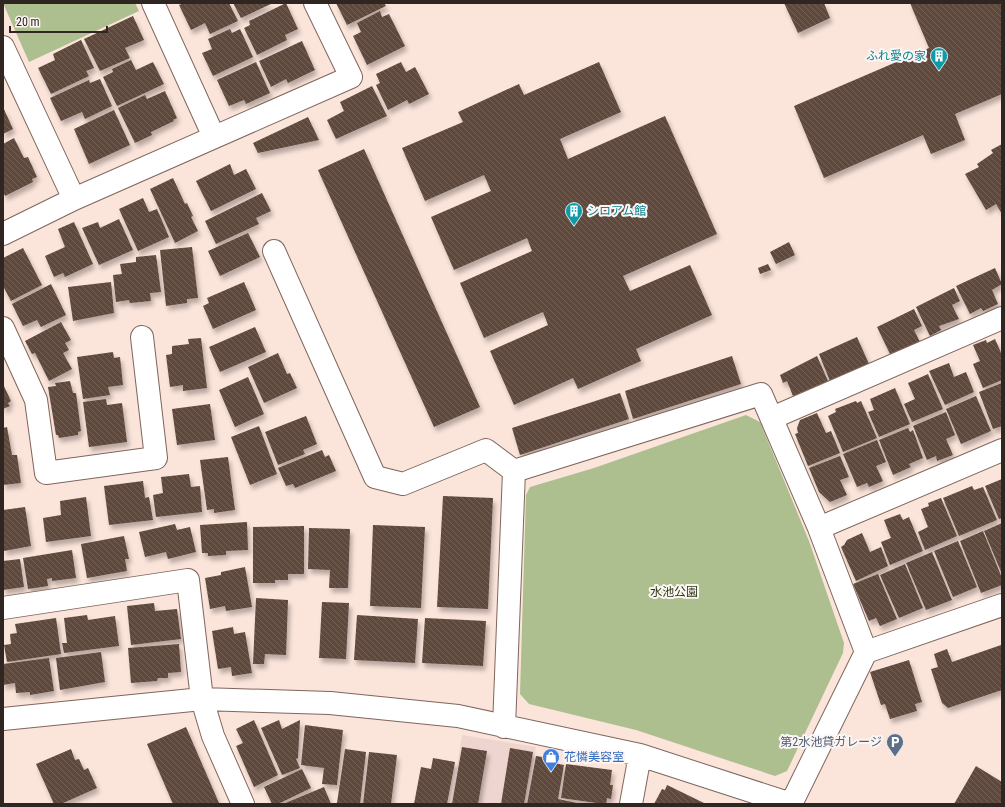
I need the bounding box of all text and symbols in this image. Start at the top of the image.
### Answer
scale bar [10,8,107,34]
text: 20 m [16,15,40,29]
building icon: ふれ愛の家 [929,46,949,71]
place label: ふれ愛の家 [866,49,926,63]
building icon: シロアム館 [564,201,584,226]
place label: シロアム館 [587,204,646,218]
park label: 水池公園 [650,585,698,599]
parking icon: 第2水池貸ガレージ [885,732,905,757]
place label: 第2水池貸ガレージ [780,735,882,749]
shop icon: 花憐美容室 [541,747,561,772]
place label: 花憐美容室 [564,750,624,764]

